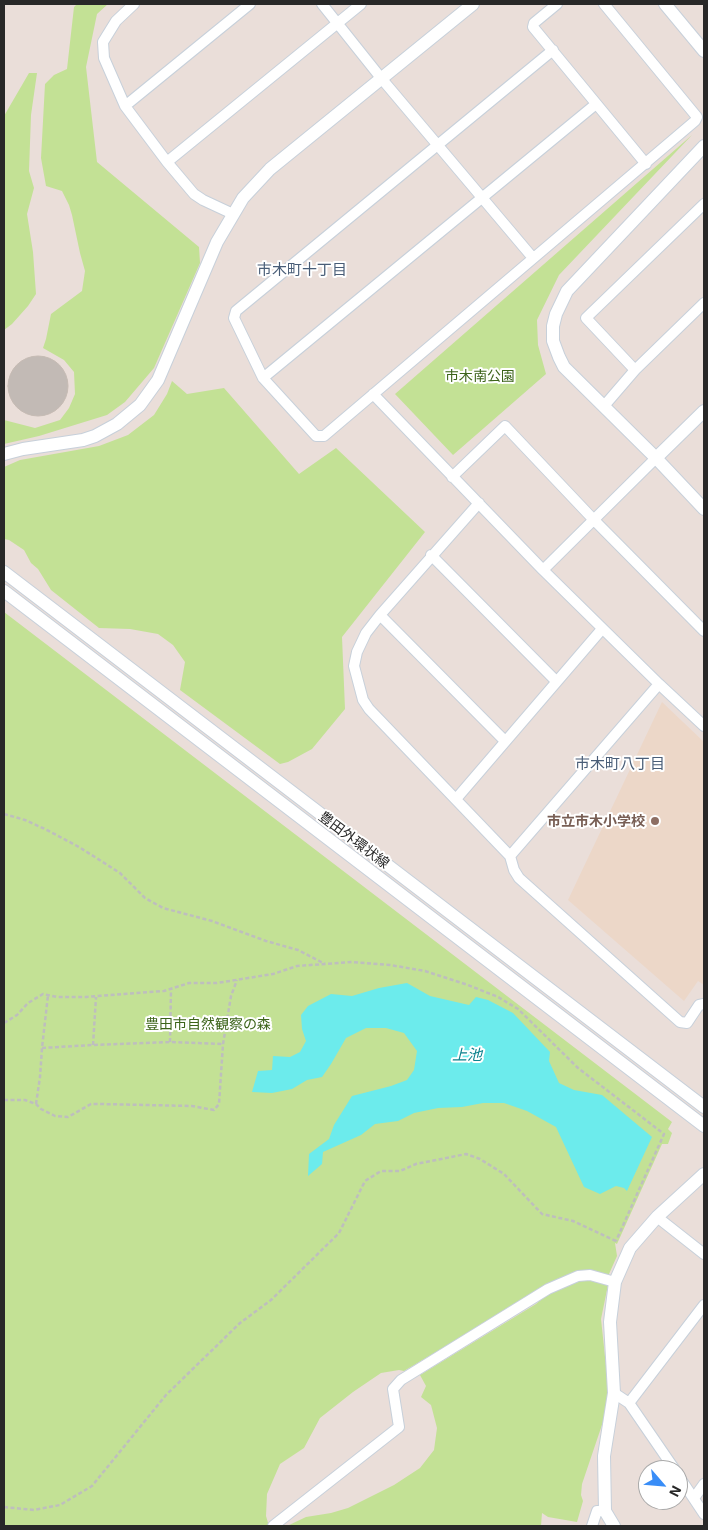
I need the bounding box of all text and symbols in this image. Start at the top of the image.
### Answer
district label: 市木町十丁目 [257,261,347,279]
park label: 市木南公園 [445,368,515,384]
district label: 市木町八丁目 [575,755,665,773]
street label: 豊田外環状線 [315,808,393,872]
place label: 市立市木小学校 [547,813,645,829]
marker: 市立市木小学校 [649,815,661,827]
park label: 豊田市自然観察の森 [145,1016,271,1032]
water label: 上池 [452,1046,482,1064]
north arrow [638,1460,688,1510]
text: N [666,1483,686,1500]

